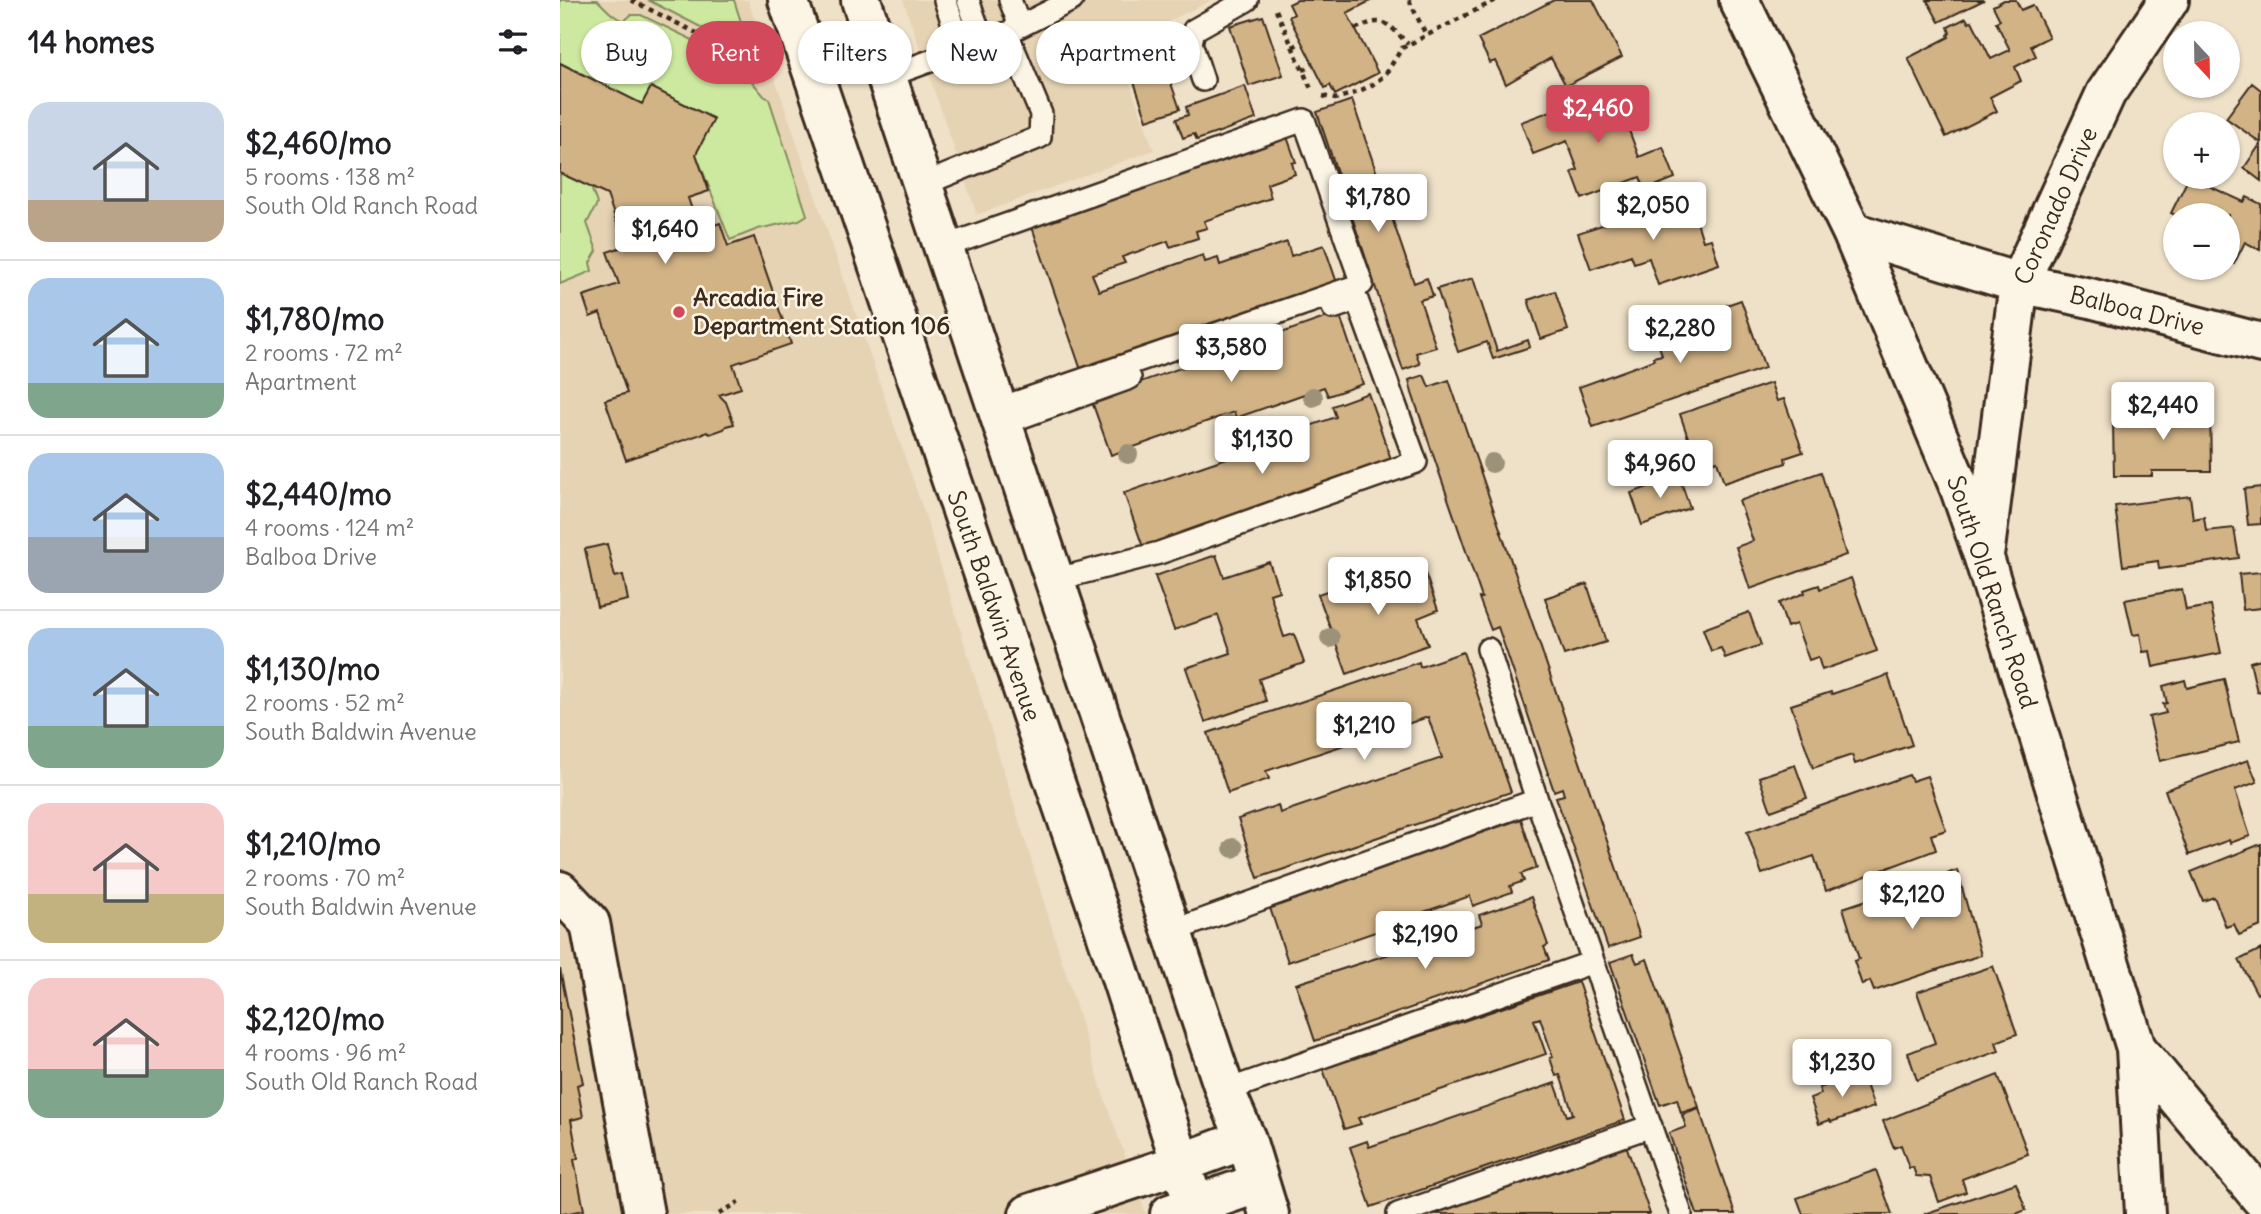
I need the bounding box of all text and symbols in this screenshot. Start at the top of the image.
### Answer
chip: Buy [581,21,672,84]
chip: Rent [686,21,784,84]
chip: Filters [798,21,912,84]
chip: New [926,21,1022,84]
chip: Apartment [1036,21,1200,84]
north arrow [2163,21,2240,98]
map controls [2163,21,2240,280]
text: 14 homes [28,23,155,61]
icon: filters [494,23,532,61]
pin: $2,460 [1541,86,1655,145]
text: $2,460 [1562,93,1634,122]
button: + [2163,112,2240,189]
street label: Coronado Drive [2007,122,2103,289]
text: $2,460/mo [245,124,392,162]
icon: home [84,130,168,214]
text: 5 rooms · 138 m² [245,162,415,191]
pin: $1,780 [1321,174,1435,234]
text: $1,780 [1345,182,1411,211]
pin: $2,050 [1596,182,1710,242]
text: $2,050 [1616,190,1690,219]
text: South Old Ranch Road [245,191,478,220]
button: − [2163,203,2240,280]
pin: $1,640 [608,206,722,266]
text: $1,640 [631,214,699,243]
street label: Balboa Drive [2067,279,2208,341]
place label: Arcadia Fire Department Station 106 [693,282,950,340]
text: $1,780/mo [245,300,384,338]
marker: Arcadia Fire Department Station 106 [671,304,687,320]
icon: home [84,306,168,390]
pin: $2,280 [1623,306,1737,365]
text: $2,280 [1644,313,1716,342]
pin: $3,580 [1174,324,1288,384]
text: $3,580 [1195,332,1267,361]
text: 2 rooms · 72 m² [245,338,403,367]
text: Apartment [245,367,357,396]
pin: $2,440 [2106,382,2220,442]
text: $2,440 [2127,390,2199,419]
pin: $1,130 [1205,416,1319,476]
text: $1,130 [1231,424,1293,453]
pin: $4,960 [1603,440,1717,500]
text: $4,960 [1624,448,1696,477]
street label: South Old Ranch Road [1941,471,2045,712]
text: $2,440/mo [245,475,392,513]
icon: home [84,481,168,565]
street label: South Baldwin Avenue [941,487,1048,725]
text: 4 rooms · 124 m² [245,513,414,542]
text: Balboa Drive [245,542,377,571]
pin: $1,850 [1321,558,1435,617]
text: $1,850 [1344,565,1412,594]
text: $1,130/mo [245,650,380,688]
icon: home [84,656,168,740]
text: 2 rooms · 52 m² [245,688,405,717]
pin: $1,210 [1307,702,1421,762]
text: $1,210 [1332,710,1396,739]
text: South Baldwin Avenue [245,717,477,746]
text: $1,210/mo [245,825,381,863]
icon: home [84,831,168,915]
text: 2 rooms · 70 m² [245,863,405,892]
pin: $2,120 [1855,872,1969,931]
text: $2,120 [1879,879,1945,908]
text: South Baldwin Avenue [245,892,477,921]
pin: $2,190 [1368,912,1482,971]
text: $2,190 [1392,919,1458,948]
text: $2,120/mo [245,1000,385,1038]
icon: home [84,1006,168,1090]
text: 4 rooms · 96 m² [245,1038,406,1067]
pin: $1,230 [1785,1040,1899,1099]
text: $1,230 [1808,1047,1876,1076]
text: South Old Ranch Road [245,1067,478,1096]

